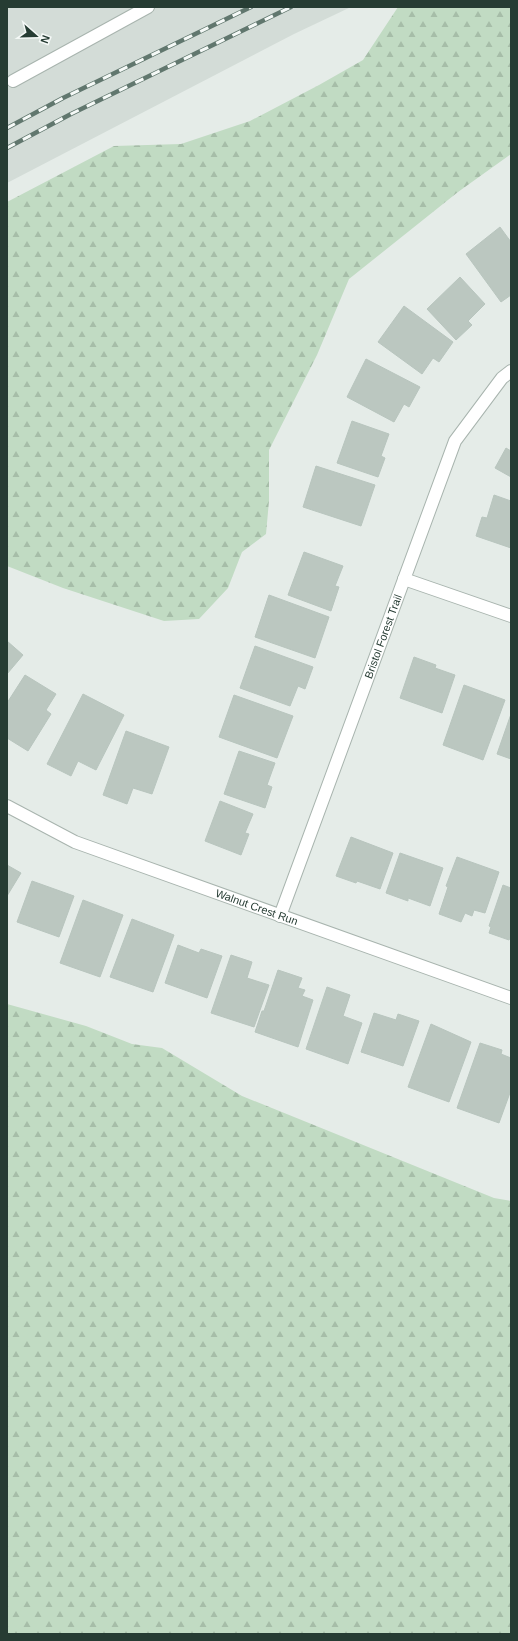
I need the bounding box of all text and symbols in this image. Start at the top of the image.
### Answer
north arrow [16,16,56,56]
text: N [38,34,52,45]
street label: Bristol Forest Trail [362,593,404,680]
street label: Walnut Crest Run [214,887,300,927]

